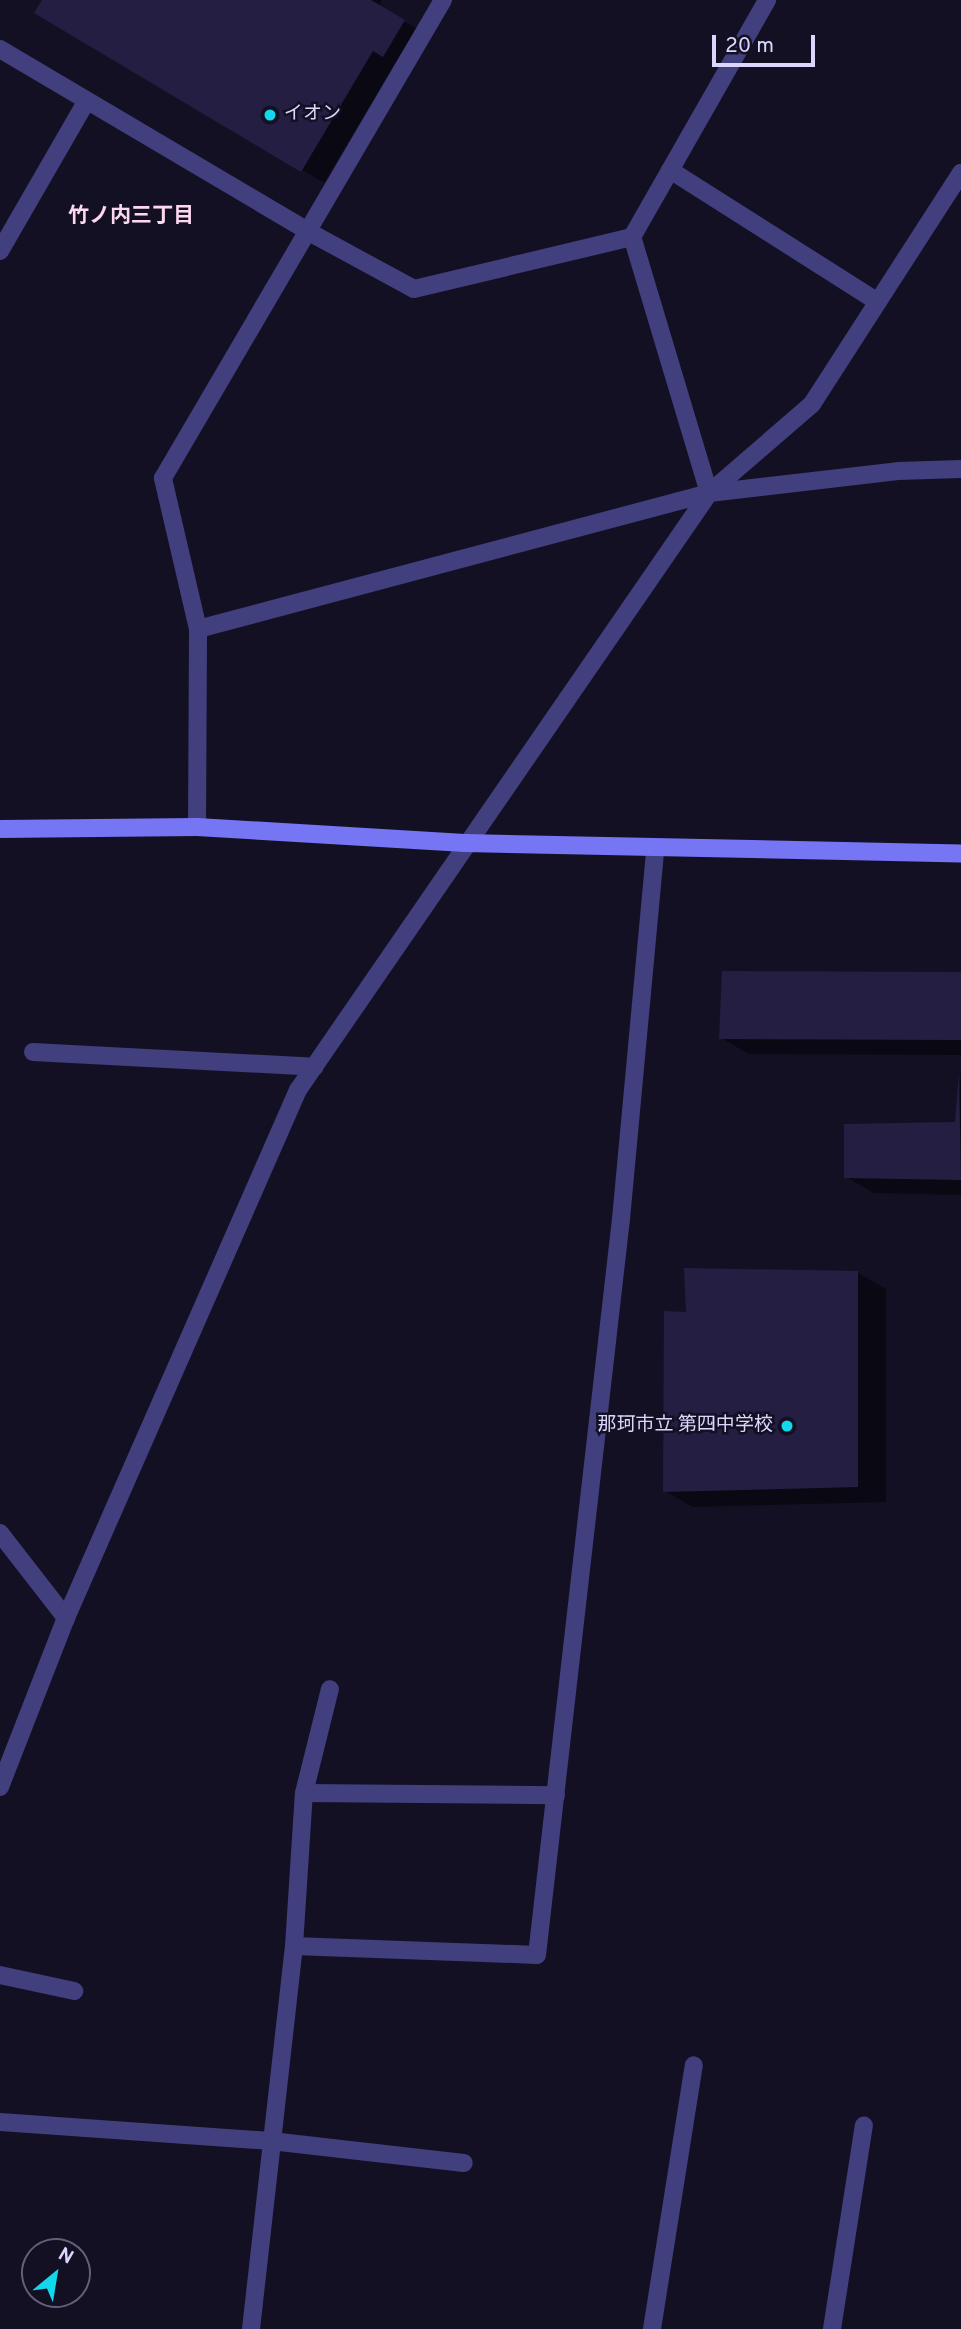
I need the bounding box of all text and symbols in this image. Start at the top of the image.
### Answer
scale bar [716,21,819,65]
text: 20 m [725,33,774,60]
place label: イオン [284,104,341,126]
marker: イオン [262,107,278,123]
district label: 竹ノ内三丁目 [68,204,194,230]
place label: 那珂市立 第四中学校 [598,1415,773,1437]
marker: 那珂市立 第四中学校 [779,1418,795,1434]
north arrow [21,2238,91,2308]
text: N [54,2243,77,2270]

